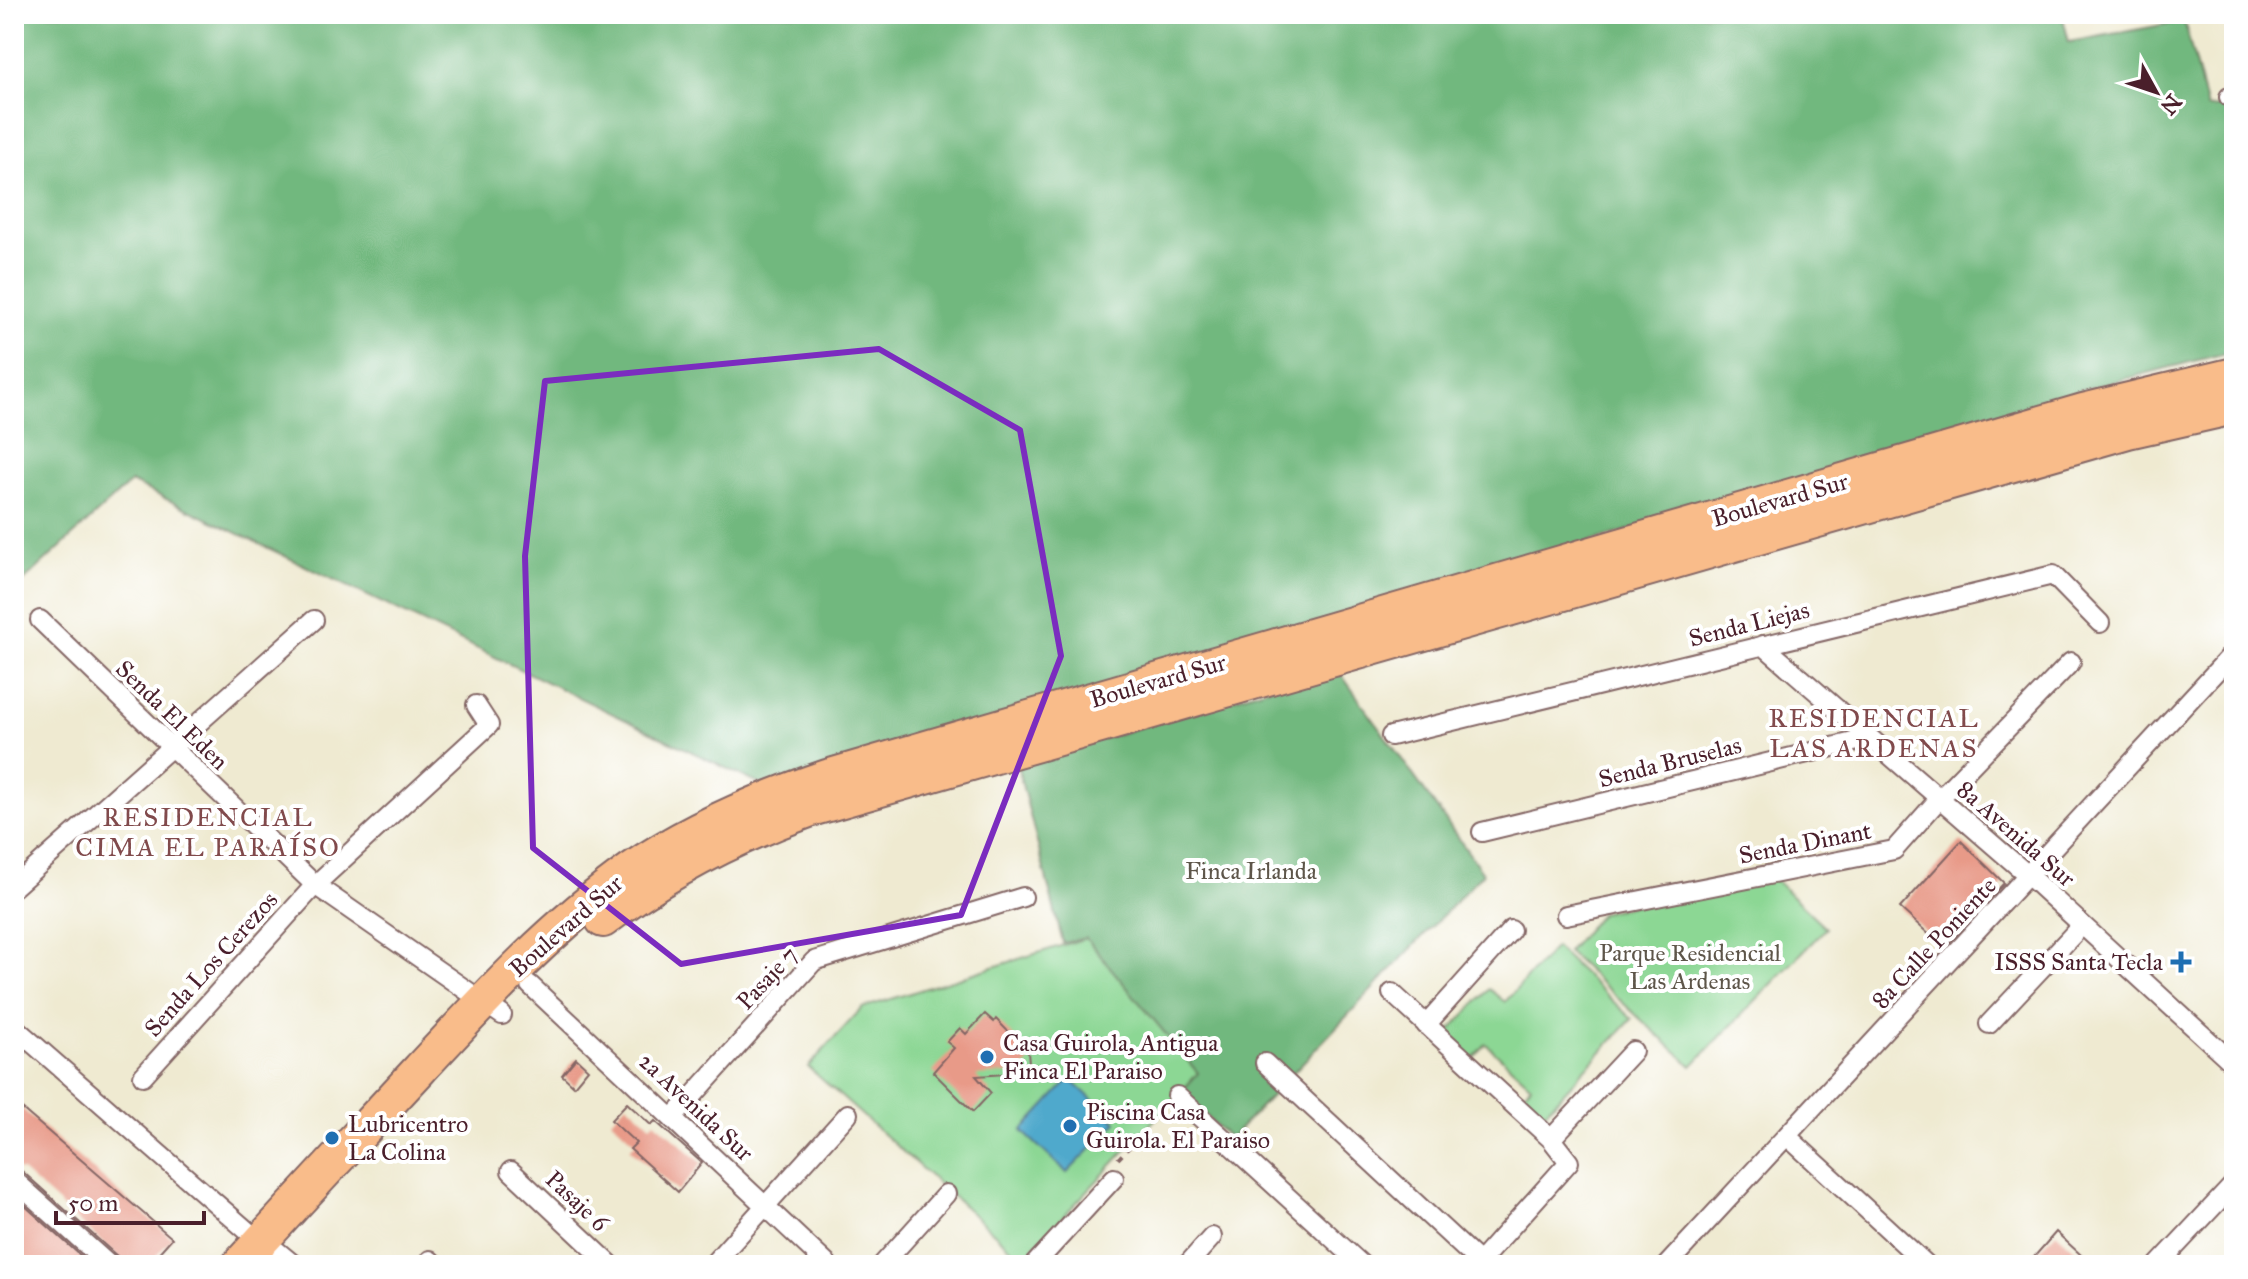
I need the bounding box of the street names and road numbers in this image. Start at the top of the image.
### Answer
street label: Boulevard Sur [1708,466,1852,534]
street label: Senda Liejas [1686,595,1812,653]
street label: Boulevard Sur [1086,647,1230,715]
street label: Senda El Eden [109,654,235,776]
street label: Senda Bruselas [1596,730,1744,794]
street label: 8a Avenida Sur [1951,774,2081,894]
street label: Senda Dinant [1736,815,1874,871]
street label: Boulevard Sur [503,869,629,983]
street label: 8a Calle Poniente [1865,871,2003,1015]
street label: Senda Los Cerezos [138,885,284,1043]
street label: Pasaje 7 [730,940,804,1016]
street label: 2a Avenida Sur [632,1046,760,1168]
street label: Pasaje 6 [539,1164,615,1238]

